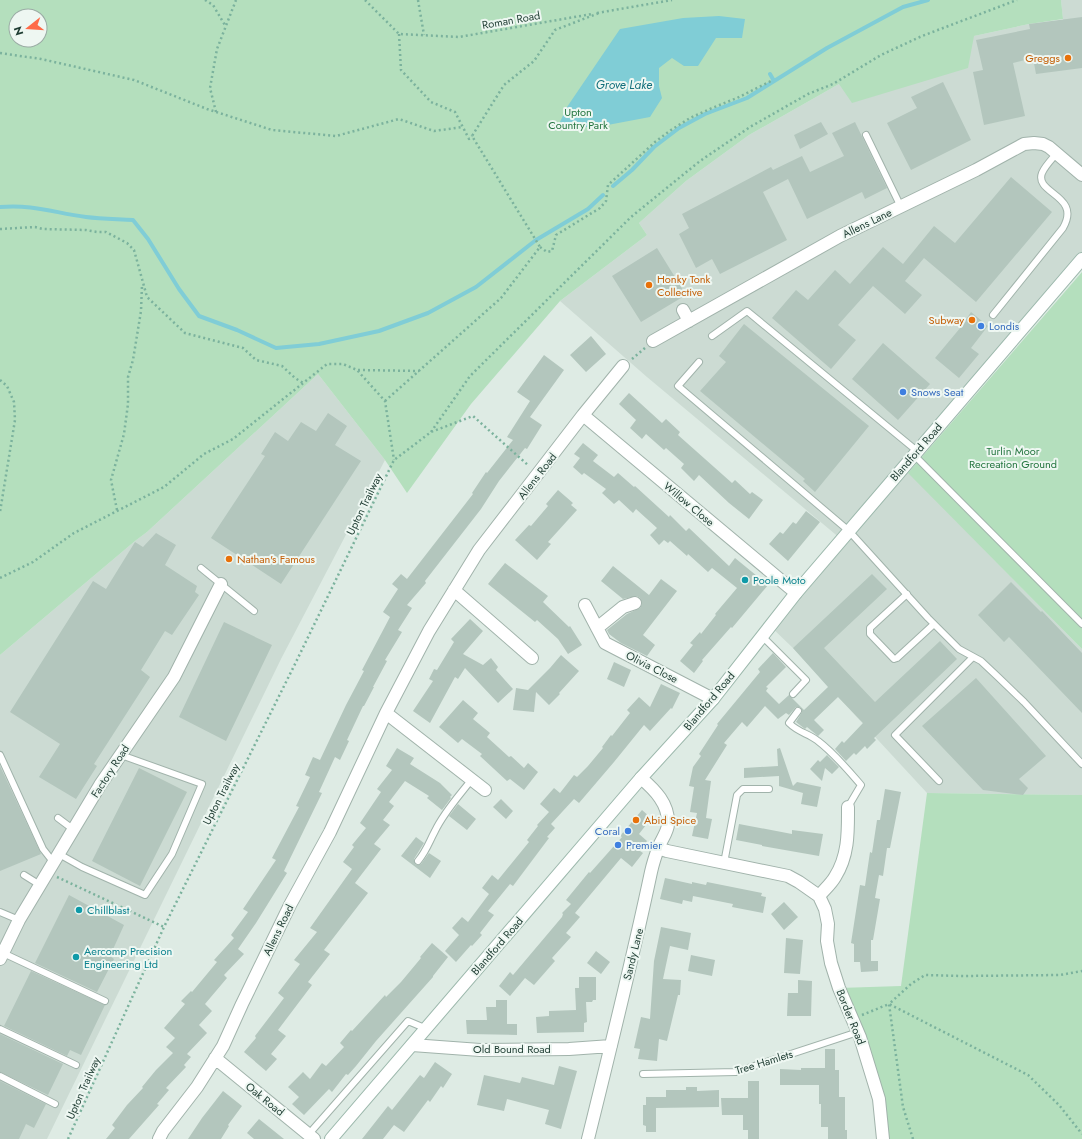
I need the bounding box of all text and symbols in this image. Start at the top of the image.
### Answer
street label: Roman Road [481,7,541,33]
north arrow [8,8,48,48]
text: N [10,24,27,37]
place label: Greggs [1025,50,1061,66]
marker: Greggs [1063,53,1073,63]
water label: Grove Lake [596,76,652,94]
park label: Upton Country Park [548,104,608,133]
street label: Allens Lane [840,204,895,242]
place label: Honky Tonk Collective [657,271,711,300]
marker: Honky Tonk Collective [644,280,654,290]
place label: Subway [929,312,964,328]
marker: Subway [967,315,977,325]
place label: Londis [989,318,1020,334]
marker: Londis [976,321,986,331]
place label: Snows Seat [911,384,964,400]
marker: Snows Seat [898,387,908,397]
street label: Blandford Road [886,419,946,485]
park label: Turlin Moor Recreation Ground [969,443,1057,472]
street label: Allens Road [514,449,560,503]
street label: Upton Trailway [342,470,386,538]
street label: Willow Close [660,478,718,530]
place label: Nathan's Famous [237,551,316,567]
marker: Nathan's Famous [224,554,234,564]
place label: Poole Moto [753,572,806,588]
marker: Poole Moto [740,575,750,585]
street label: Olivia Close [623,647,681,687]
street label: Blandford Road [680,668,738,734]
street label: Factory Road [87,741,133,801]
street label: Upton Trailway [199,760,243,828]
place label: Abid Spice [644,812,696,828]
marker: Abid Spice [631,815,641,825]
place label: Coral [595,823,620,839]
marker: Coral [623,826,633,836]
place label: Premier [626,837,662,853]
marker: Premier [613,840,623,850]
place label: Chillblast [87,902,130,918]
street label: Allens Road [259,902,297,958]
marker: Chillblast [74,905,84,915]
street label: Blandford Road [467,913,527,979]
street label: Sandy Lane [619,926,647,982]
place label: Aercomp Precision Engineering Ltd [84,943,172,972]
marker: Aercomp Precision Engineering Ltd [71,952,81,962]
street label: Border Road [833,987,869,1047]
street label: Old Bound Road [473,1041,551,1057]
street label: Tree Hamlets [733,1045,795,1078]
street label: Upton Trailway [62,1054,104,1122]
street label: Oak Road [242,1078,288,1120]

